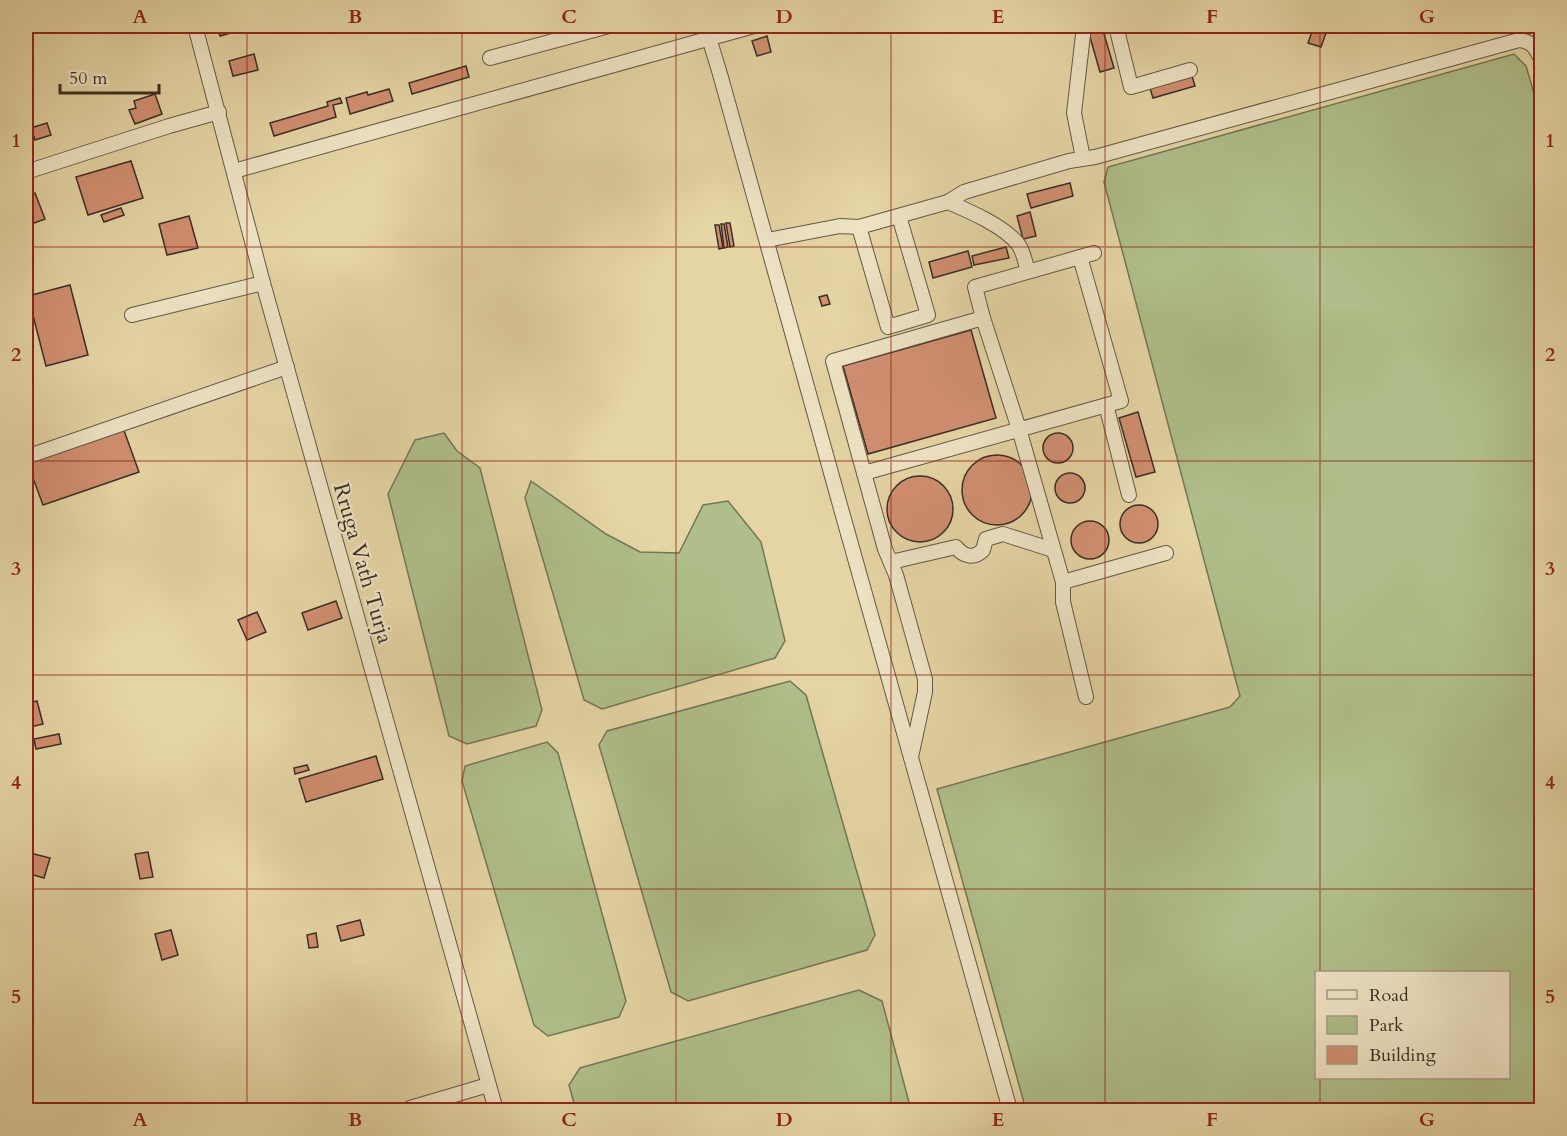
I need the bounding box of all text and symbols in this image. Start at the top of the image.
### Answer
text: A [132,3,148,30]
text: B [348,3,362,30]
text: C [561,3,577,30]
text: D [775,3,793,30]
text: E [992,3,1004,30]
text: F [1206,3,1218,30]
text: G [1419,3,1435,30]
scale bar [60,57,159,95]
text: 50 m [69,66,108,91]
text: 1 [11,127,21,154]
text: 1 [1545,127,1555,154]
text: 2 [11,341,21,368]
text: 2 [1545,341,1555,368]
street label: Rruga Vath Turja [326,480,400,647]
text: 3 [11,555,21,582]
text: 3 [1545,555,1555,582]
text: 4 [11,769,21,796]
text: 4 [1545,769,1555,796]
legend [1315,971,1510,1079]
text: 5 [11,983,21,1010]
text: Road [1369,983,1409,1008]
text: 5 [1545,983,1555,1010]
text: Park [1369,1013,1404,1038]
text: Building [1369,1043,1437,1068]
text: A [132,1106,148,1133]
text: B [348,1106,362,1133]
text: C [561,1106,577,1133]
text: D [775,1106,793,1133]
text: E [992,1106,1004,1133]
text: F [1206,1106,1218,1133]
text: G [1419,1106,1435,1133]

